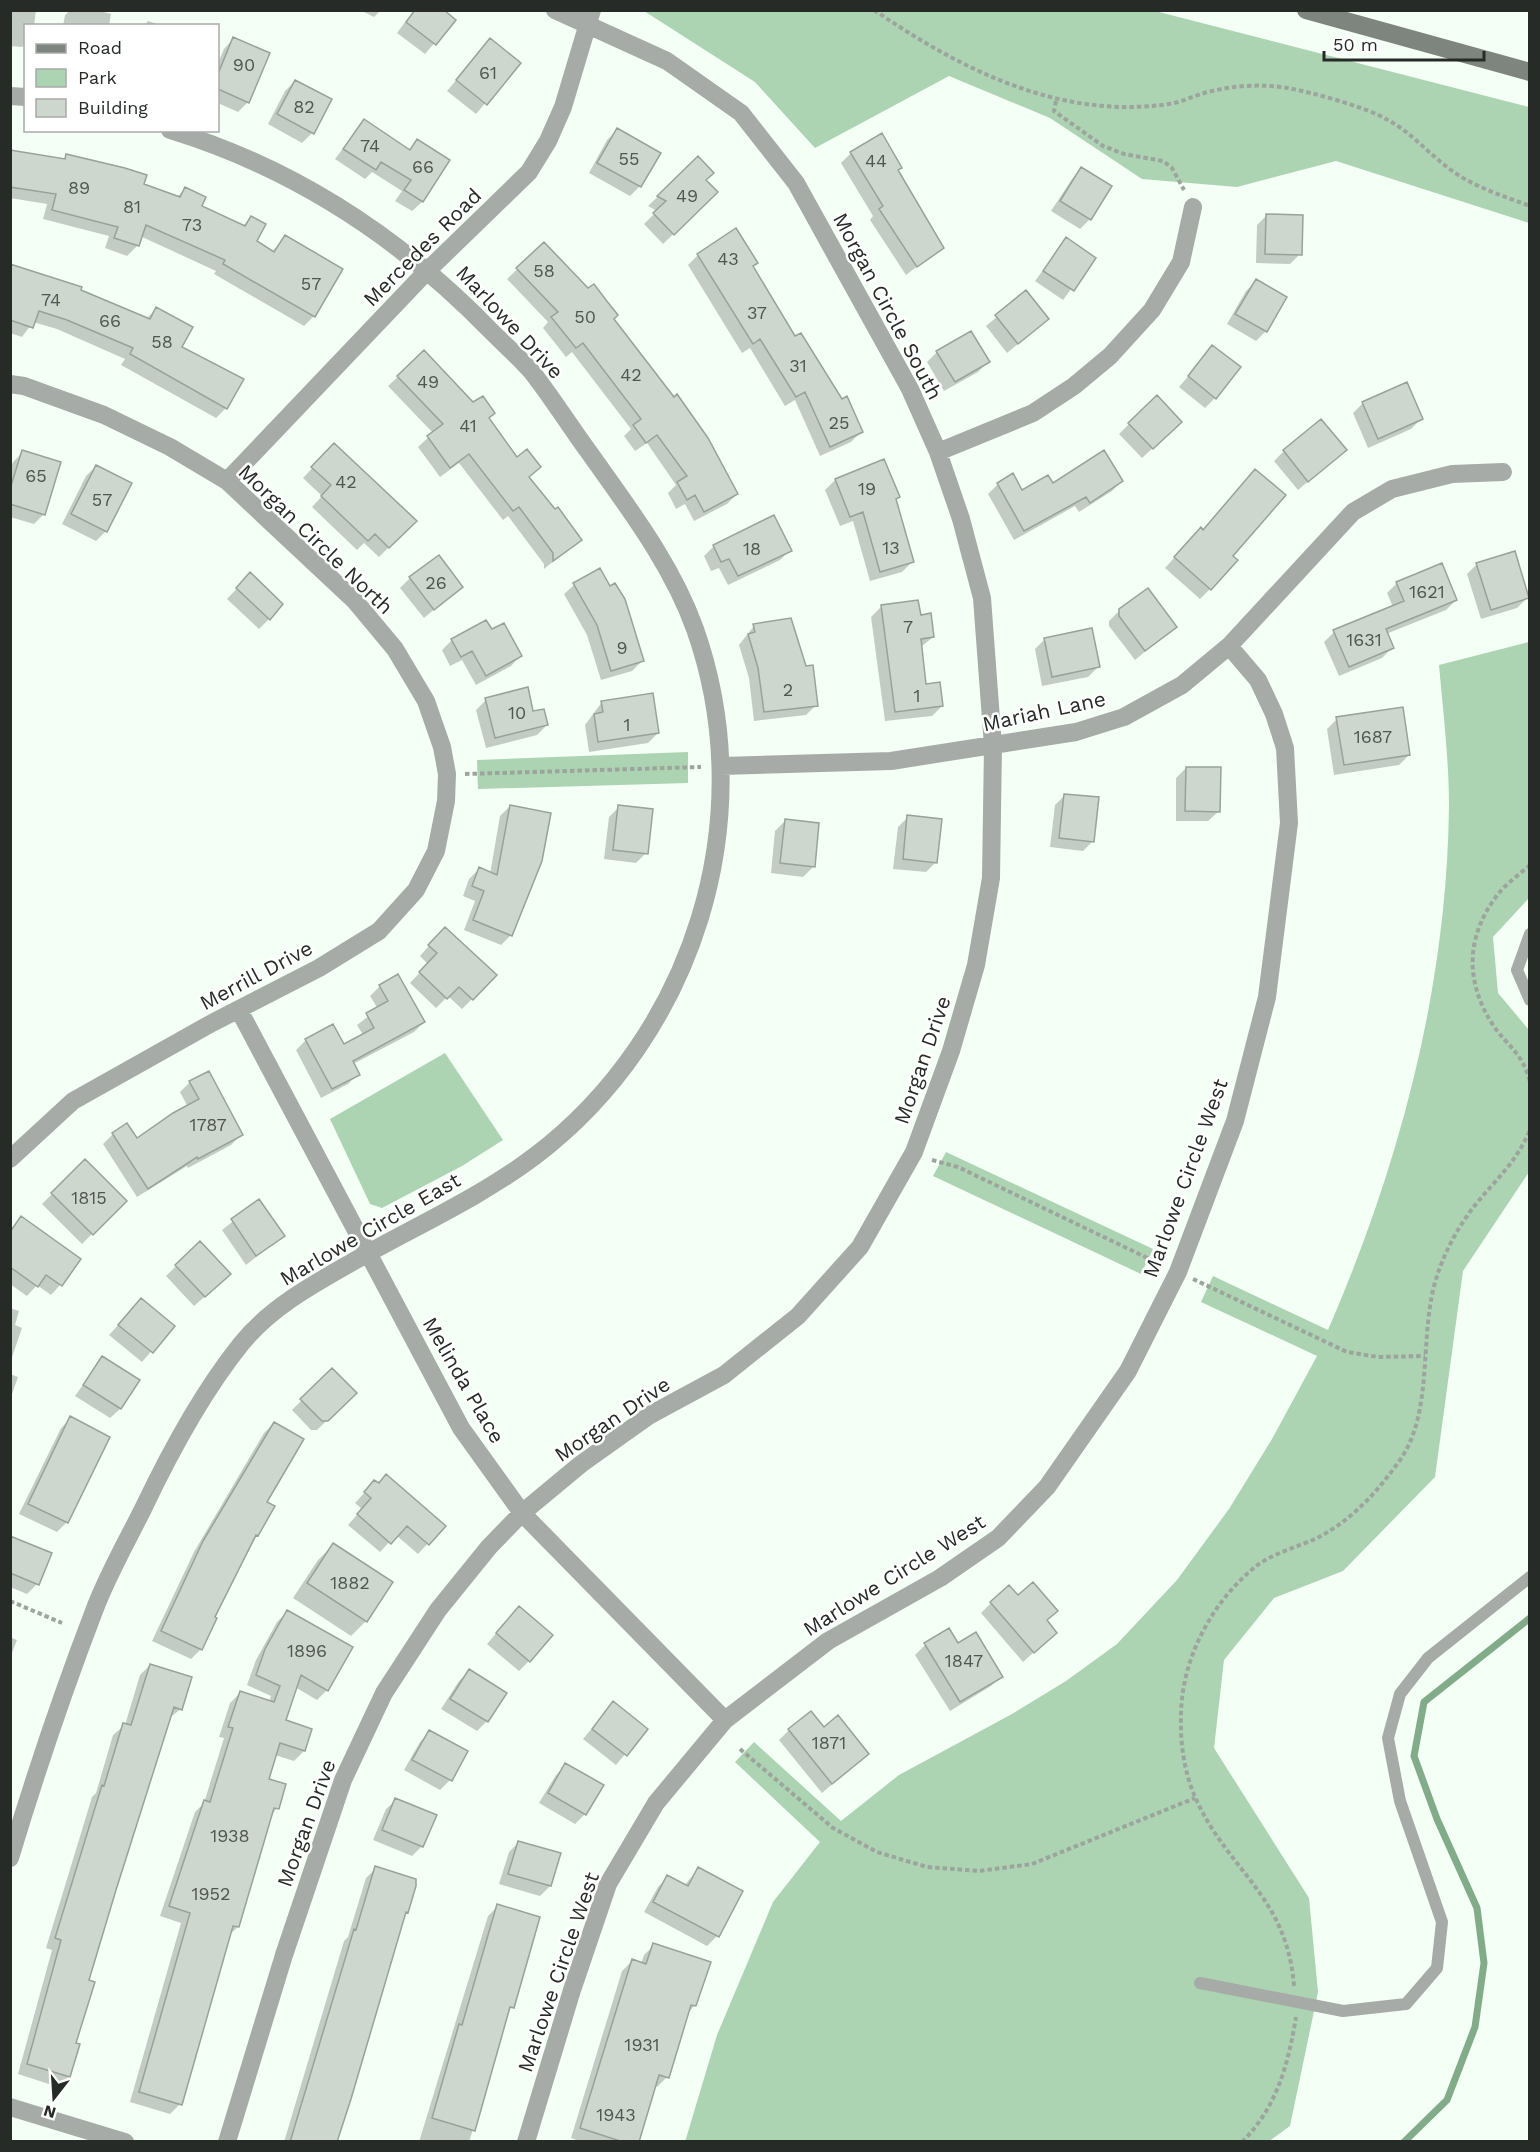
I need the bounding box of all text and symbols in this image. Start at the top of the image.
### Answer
legend [24,24,219,132]
scale bar [1324,24,1484,62]
text: 50 m [1333,34,1378,55]
text: Road [78,37,122,58]
house number: 90 [233,54,255,75]
house number: 61 [479,62,497,83]
text: Park [78,67,117,88]
house number: 82 [293,96,315,117]
text: Building [78,97,148,118]
house number: 74 [360,135,380,156]
house number: 55 [619,148,639,169]
house number: 44 [865,150,887,171]
house number: 66 [412,156,434,177]
house number: 89 [68,177,90,198]
street label: Mercedes Road [358,183,486,311]
house number: 49 [676,185,698,206]
house number: 81 [123,196,141,217]
street label: Morgan Circle South [828,208,948,404]
house number: 73 [182,214,202,235]
house number: 43 [717,248,739,269]
street label: Marlowe Drive [451,260,569,384]
house number: 58 [533,260,555,281]
house number: 57 [301,273,321,294]
house number: 74 [41,289,61,310]
house number: 37 [747,302,767,323]
house number: 50 [574,306,596,327]
house number: 66 [99,310,121,331]
house number: 58 [151,331,173,352]
house number: 31 [789,355,807,376]
house number: 42 [620,364,642,385]
house number: 49 [417,371,439,392]
house number: 25 [829,412,849,433]
house number: 41 [459,415,477,436]
street label: Morgan Circle North [234,459,398,619]
house number: 65 [25,465,47,486]
house number: 42 [335,471,357,492]
house number: 19 [858,478,876,499]
house number: 57 [92,489,112,510]
house number: 13 [882,537,900,558]
house number: 18 [743,538,761,559]
house number: 26 [425,572,447,593]
house number: 1621 [1409,581,1445,602]
house number: 7 [903,616,913,637]
house number: 1631 [1346,629,1382,650]
house number: 9 [616,637,628,658]
house number: 2 [783,679,793,700]
house number: 1 [913,685,921,706]
street label: Mariah Lane [980,686,1108,736]
house number: 10 [508,702,526,723]
house number: 1 [623,714,631,735]
house number: 1687 [1354,726,1392,747]
street label: Merrill Drive [195,935,317,1015]
street label: Morgan Drive [888,993,956,1127]
street label: Marlowe Circle West [1137,1075,1233,1281]
house number: 1787 [189,1114,227,1135]
street label: Marlowe Circle East [275,1167,465,1291]
house number: 1815 [71,1187,107,1208]
street label: Melinda Place [418,1312,510,1448]
street label: Morgan Drive [550,1371,674,1467]
street label: Marlowe Circle West [798,1509,990,1641]
house number: 1882 [330,1572,370,1593]
house number: 1896 [287,1640,327,1661]
house number: 1847 [945,1650,983,1671]
house number: 1871 [812,1732,846,1753]
street label: Morgan Drive [271,1756,341,1890]
house number: 1938 [210,1825,250,1846]
street label: Marlowe Circle West [512,1868,604,2075]
house number: 1952 [191,1883,231,1904]
house number: 1931 [624,2034,660,2055]
north arrow [24,2068,84,2128]
text: N [41,2101,58,2123]
house number: 1943 [596,2104,636,2125]

